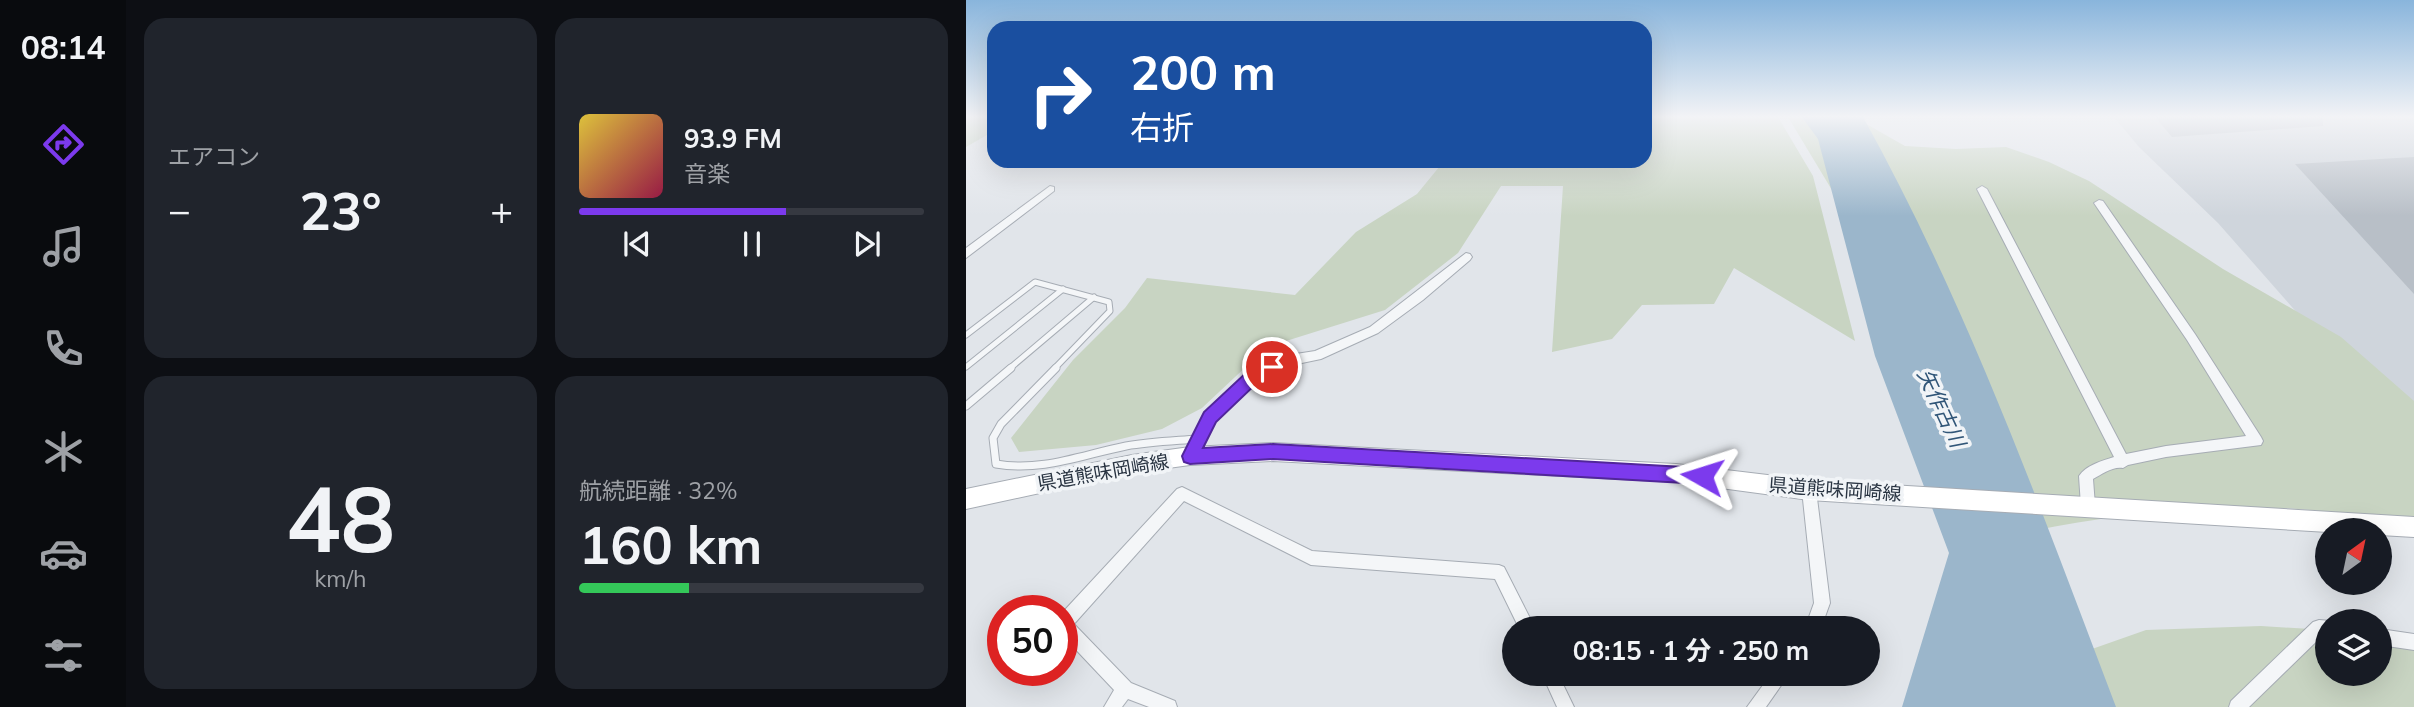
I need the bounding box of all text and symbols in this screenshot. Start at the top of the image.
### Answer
text: 08:14 [21,27,105,67]
text: 200 m [1130,41,1276,102]
icon: right [1015,49,1106,140]
text: 右折 [1130,107,1194,147]
icon: directions [39,120,88,169]
text: 93.9 FM [684,122,782,155]
text: エアコン [168,142,260,171]
text: 音楽 [684,159,730,188]
text: 23° [299,178,382,243]
text: − [168,186,191,234]
text: + [490,186,513,234]
icon: music [39,222,88,271]
icon: previous [618,225,656,263]
icon: pause [733,225,771,263]
icon: next [848,225,886,263]
icon: phone [39,324,88,373]
pin [1242,337,1302,397]
icon: arrive [1253,348,1291,386]
water label: 矢作古川 [1912,364,1972,453]
icon: climate [39,427,88,476]
position arrow [1665,439,1739,513]
street label: 県道熊味岡崎線 [1035,449,1171,495]
text: 48 [286,461,395,575]
street label: 県道熊味岡崎線 [1768,472,1902,506]
text: 航続距離 · 32% [579,476,737,505]
text: 160 km [579,512,762,577]
north arrow [2315,518,2392,595]
map controls [2315,518,2392,686]
icon: car [39,529,88,578]
text: km/h [314,564,367,593]
speed limit sign: 50 [987,595,1078,686]
button: layers [2315,609,2392,686]
icon: filters [39,631,88,680]
text: 08:15 · 1 分 · 250 m [1573,634,1809,667]

